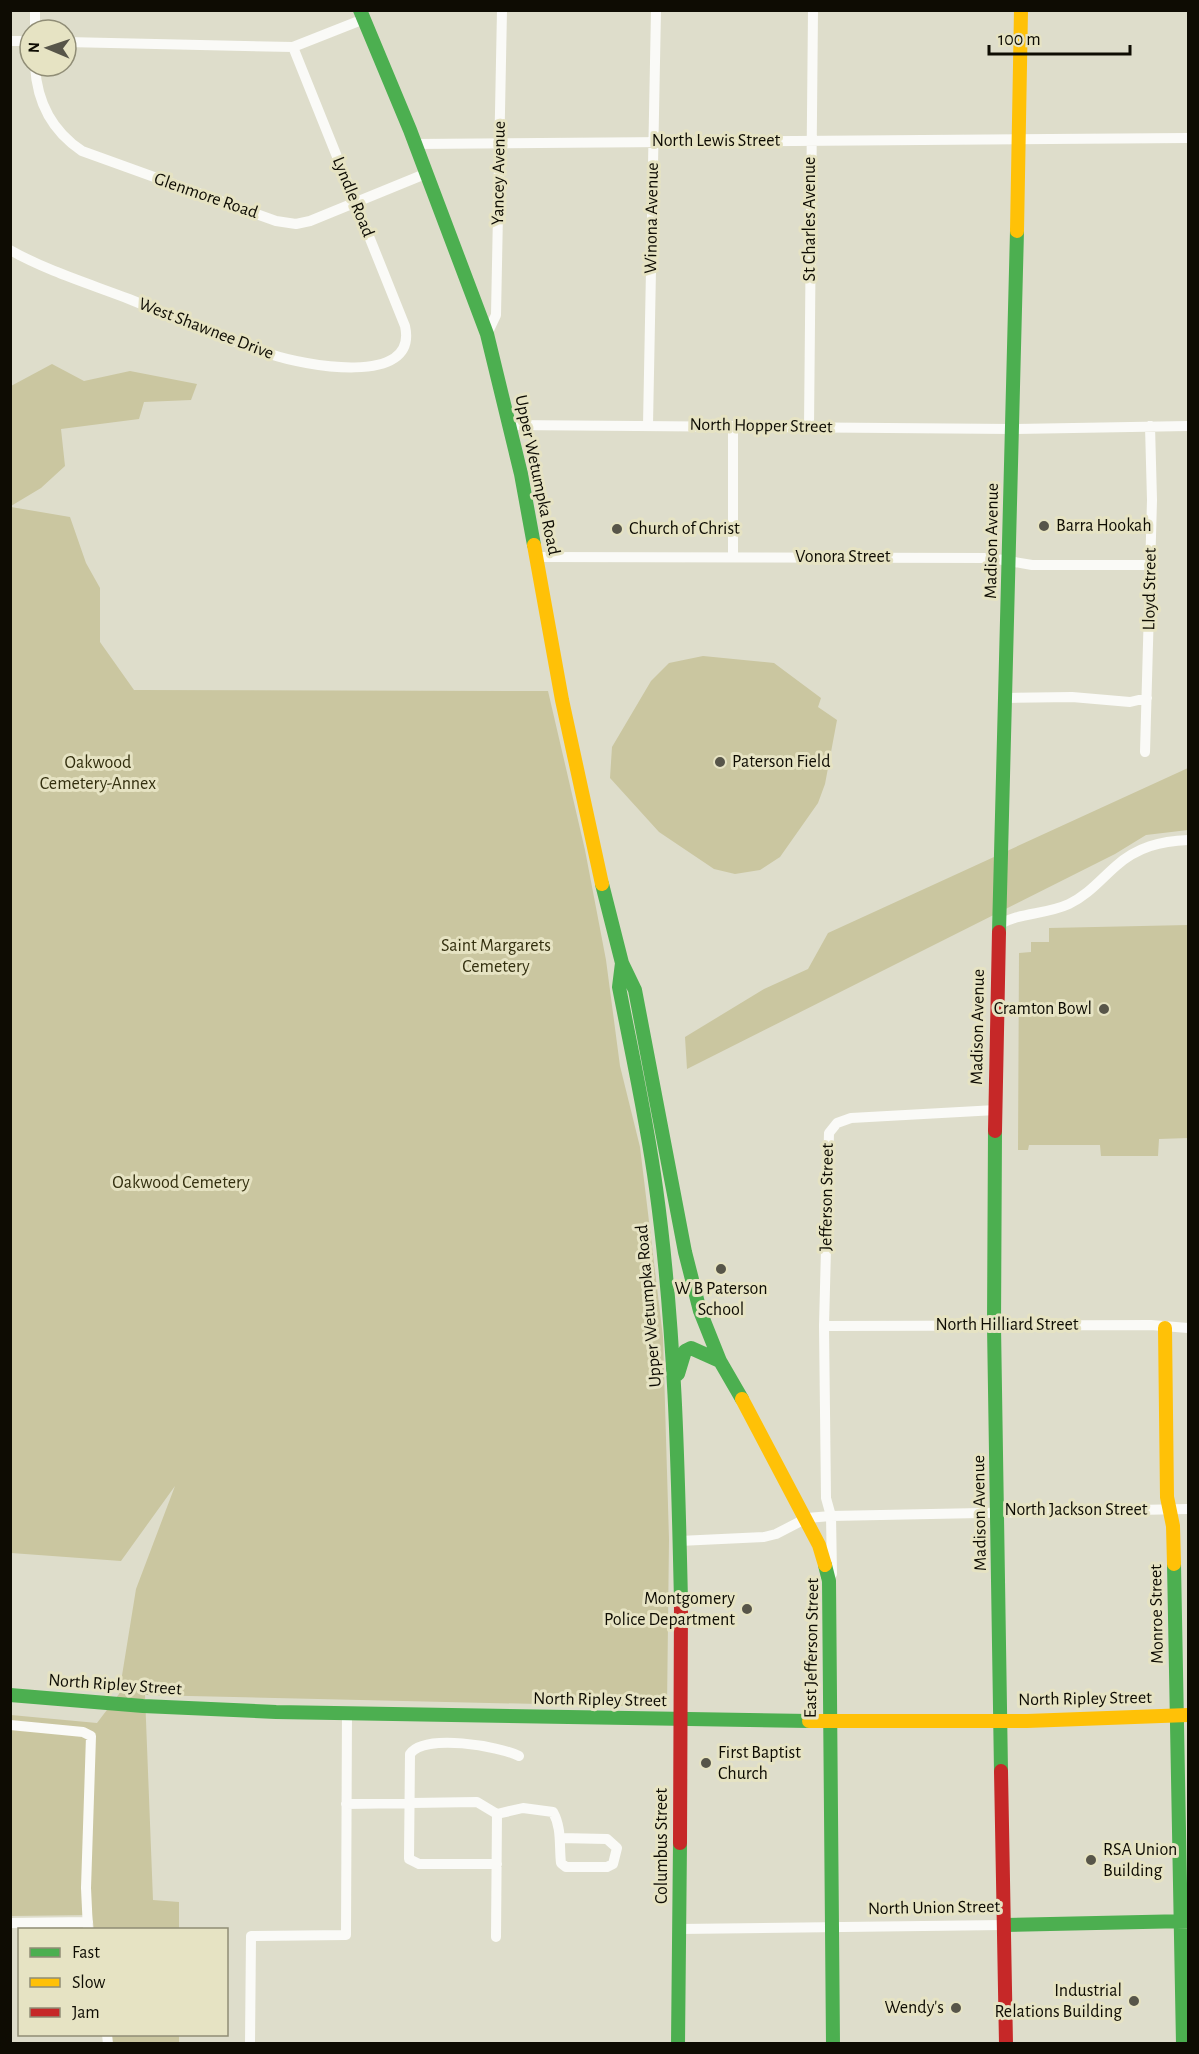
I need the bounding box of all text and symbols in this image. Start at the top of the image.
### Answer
north arrow [18,18,78,78]
scale bar [989,18,1130,56]
text: 100 m [998,31,1041,49]
text: N [26,42,42,53]
street label: Yancey Avenue [489,121,509,225]
street label: North Lewis Street [652,132,781,150]
street label: Lyndle Road [329,154,377,240]
street label: St Charles Avenue [801,157,819,281]
street label: Winona Avenue [642,162,662,274]
street label: Glenmore Road [152,170,260,222]
street label: West Shawnee Drive [136,295,276,363]
street label: Upper Wetumpka Road [511,393,563,557]
street label: North Hopper Street [689,416,833,436]
street label: Madison Avenue [982,483,1002,599]
place label: Barra Hookah [1056,517,1152,535]
marker: Barra Hookah [1037,519,1051,533]
place label: Church of Christ [629,520,740,538]
marker: Church of Christ [610,522,624,536]
street label: Lloyd Street [1140,547,1160,630]
street label: Vonora Street [795,548,891,566]
place label: Paterson Field [732,753,831,771]
park label: Oakwood Cemetery-Annex [40,754,156,793]
marker: Paterson Field [713,755,727,769]
park label: Saint Margarets Cemetery [441,937,551,976]
street label: Madison Avenue [968,969,988,1085]
place label: Cramton Bowl [994,1000,1092,1018]
marker: Cramton Bowl [1097,1002,1111,1016]
street label: Jefferson Street [817,1143,837,1251]
park label: Oakwood Cemetery [112,1174,250,1192]
street label: Upper Wetumpka Road [633,1224,665,1388]
marker: W B Paterson School [714,1262,728,1276]
place label: W B Paterson School [674,1280,768,1319]
street label: North Hilliard Street [936,1316,1079,1334]
street label: Madison Avenue [970,1455,990,1571]
street label: North Jackson Street [1004,1501,1148,1519]
street label: Monroe Street [1147,1564,1167,1664]
street label: East Jefferson Street [802,1578,822,1718]
place label: Montgomery Police Department [604,1590,735,1629]
marker: Montgomery Police Department [740,1602,754,1616]
street label: North Ripley Street [48,1671,183,1699]
street label: North Ripley Street [1018,1689,1152,1709]
street label: North Ripley Street [533,1690,667,1710]
place label: First Baptist Church [718,1744,801,1783]
marker: First Baptist Church [699,1756,713,1770]
street label: Columbus Street [653,1788,671,1904]
place label: RSA Union Building [1103,1841,1177,1880]
marker: RSA Union Building [1084,1853,1098,1867]
street label: North Union Street [868,1898,1001,1918]
legend [18,1928,228,2036]
text: Fast [72,1944,100,1962]
text: Slow [72,1974,105,1992]
place label: Industrial Relations Building [995,1982,1122,2021]
marker: Industrial Relations Building [1127,1994,1141,2008]
place label: Wendy's [884,1999,944,2017]
marker: Wendy's [949,2001,963,2015]
text: Jam [72,2004,100,2022]

